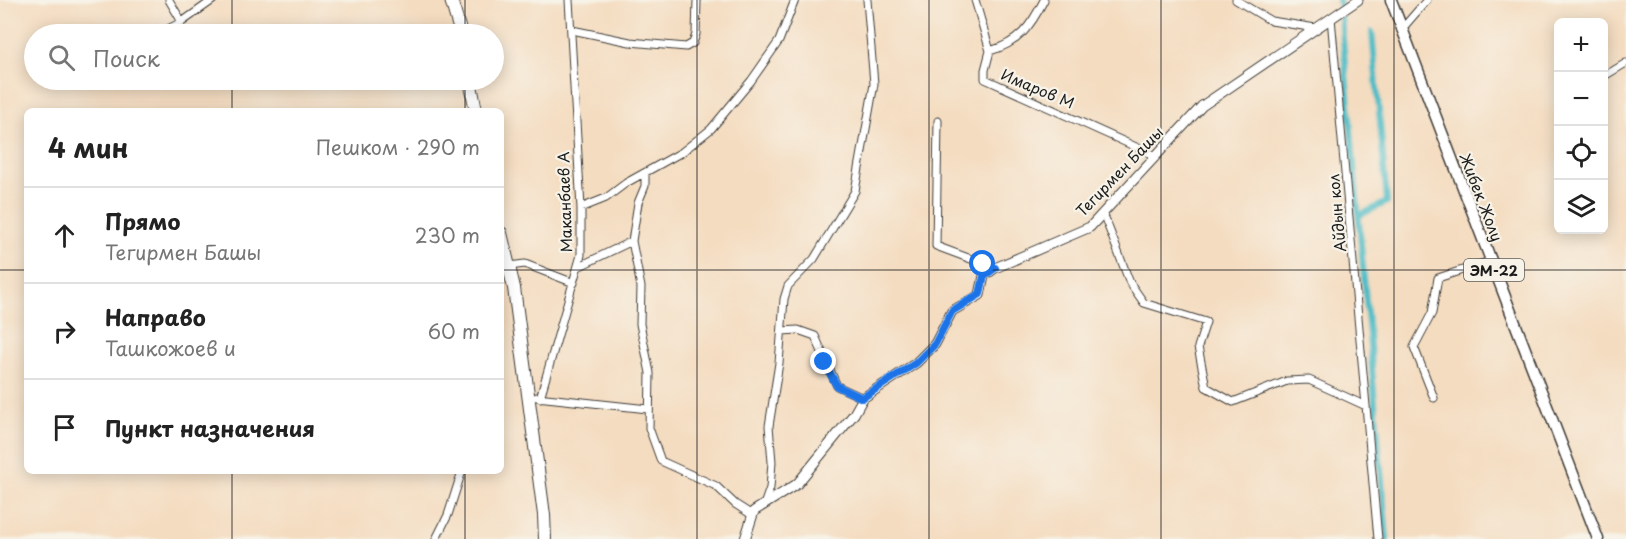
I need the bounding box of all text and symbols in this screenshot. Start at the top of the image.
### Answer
map controls [1554,18,1608,234]
button: + [1554,18,1608,72]
search box [24,24,504,90]
icon: search [45,41,78,74]
text: Поиск [93,41,160,74]
street label: Имаров М [998,62,1078,114]
button: − [1554,72,1608,126]
street label: Тегирмен Башы [1070,121,1168,221]
button: locate [1554,126,1608,180]
text: 4 мин [48,128,129,167]
text: Пешком · 290 m [316,132,480,162]
street label: Жибек Жолу [1455,150,1509,244]
street label: Маканбаев А [551,151,577,253]
street label: Айдын кол [1321,173,1351,253]
button: layers [1554,180,1608,234]
text: Прямо [105,204,180,237]
icon: ahead [48,219,81,252]
text: 230 m [415,220,480,250]
text: Тегирмен Башы [105,237,261,267]
route start [969,250,995,276]
road number: ЭМ-22 [1464,259,1524,281]
text: Направо [105,300,206,333]
icon: right [48,315,81,348]
text: 60 m [428,316,480,346]
text: Ташкожоев и [105,333,236,363]
route end [810,348,836,374]
icon: arrive [48,411,81,444]
text: Пункт назначения [105,411,315,444]

